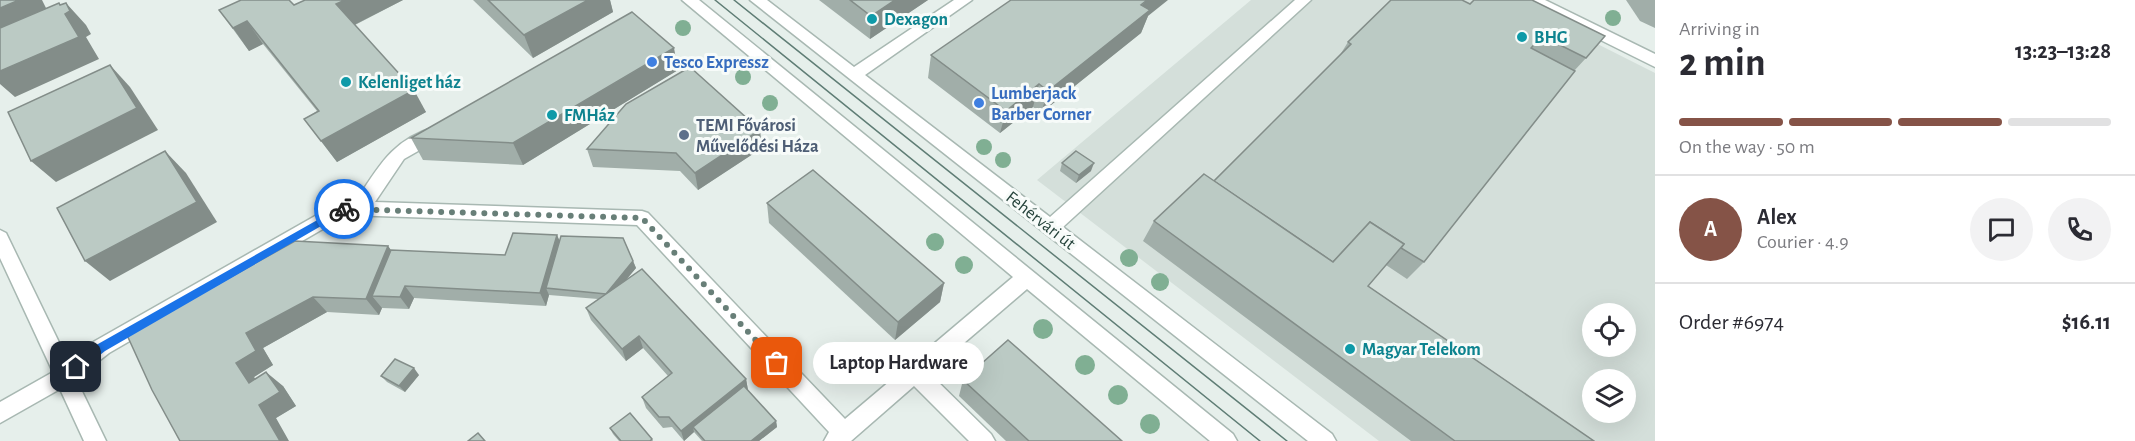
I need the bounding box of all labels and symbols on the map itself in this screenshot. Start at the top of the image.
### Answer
place label: Dexagon [884,11,948,29]
marker: Dexagon [865,12,879,26]
place label: BHG [1534,29,1568,47]
marker: BHG [1515,30,1529,44]
place label: Tesco Expressz [664,54,769,72]
marker: Tesco Expressz [645,55,659,69]
place label: Kelenliget ház [358,74,461,92]
marker: Kelenliget ház [339,75,353,89]
place label: Lumberjack Barber Corner [991,85,1092,124]
marker: Lumberjack Barber Corner [972,96,986,110]
place label: FMHáz [564,107,615,125]
marker: FMHáz [545,108,559,122]
place label: TEMI Fővárosi Művelődési Háza [696,117,819,156]
marker: TEMI Fővárosi Művelődési Háza [677,128,691,142]
courier [314,179,374,239]
street label: Fehérvári út [1002,188,1079,253]
pin [751,337,802,388]
pin [50,341,101,392]
place label: Magyar Telekom [1362,341,1481,359]
callout: Laptop Hardware [813,342,984,384]
marker: Magyar Telekom [1343,342,1357,356]

